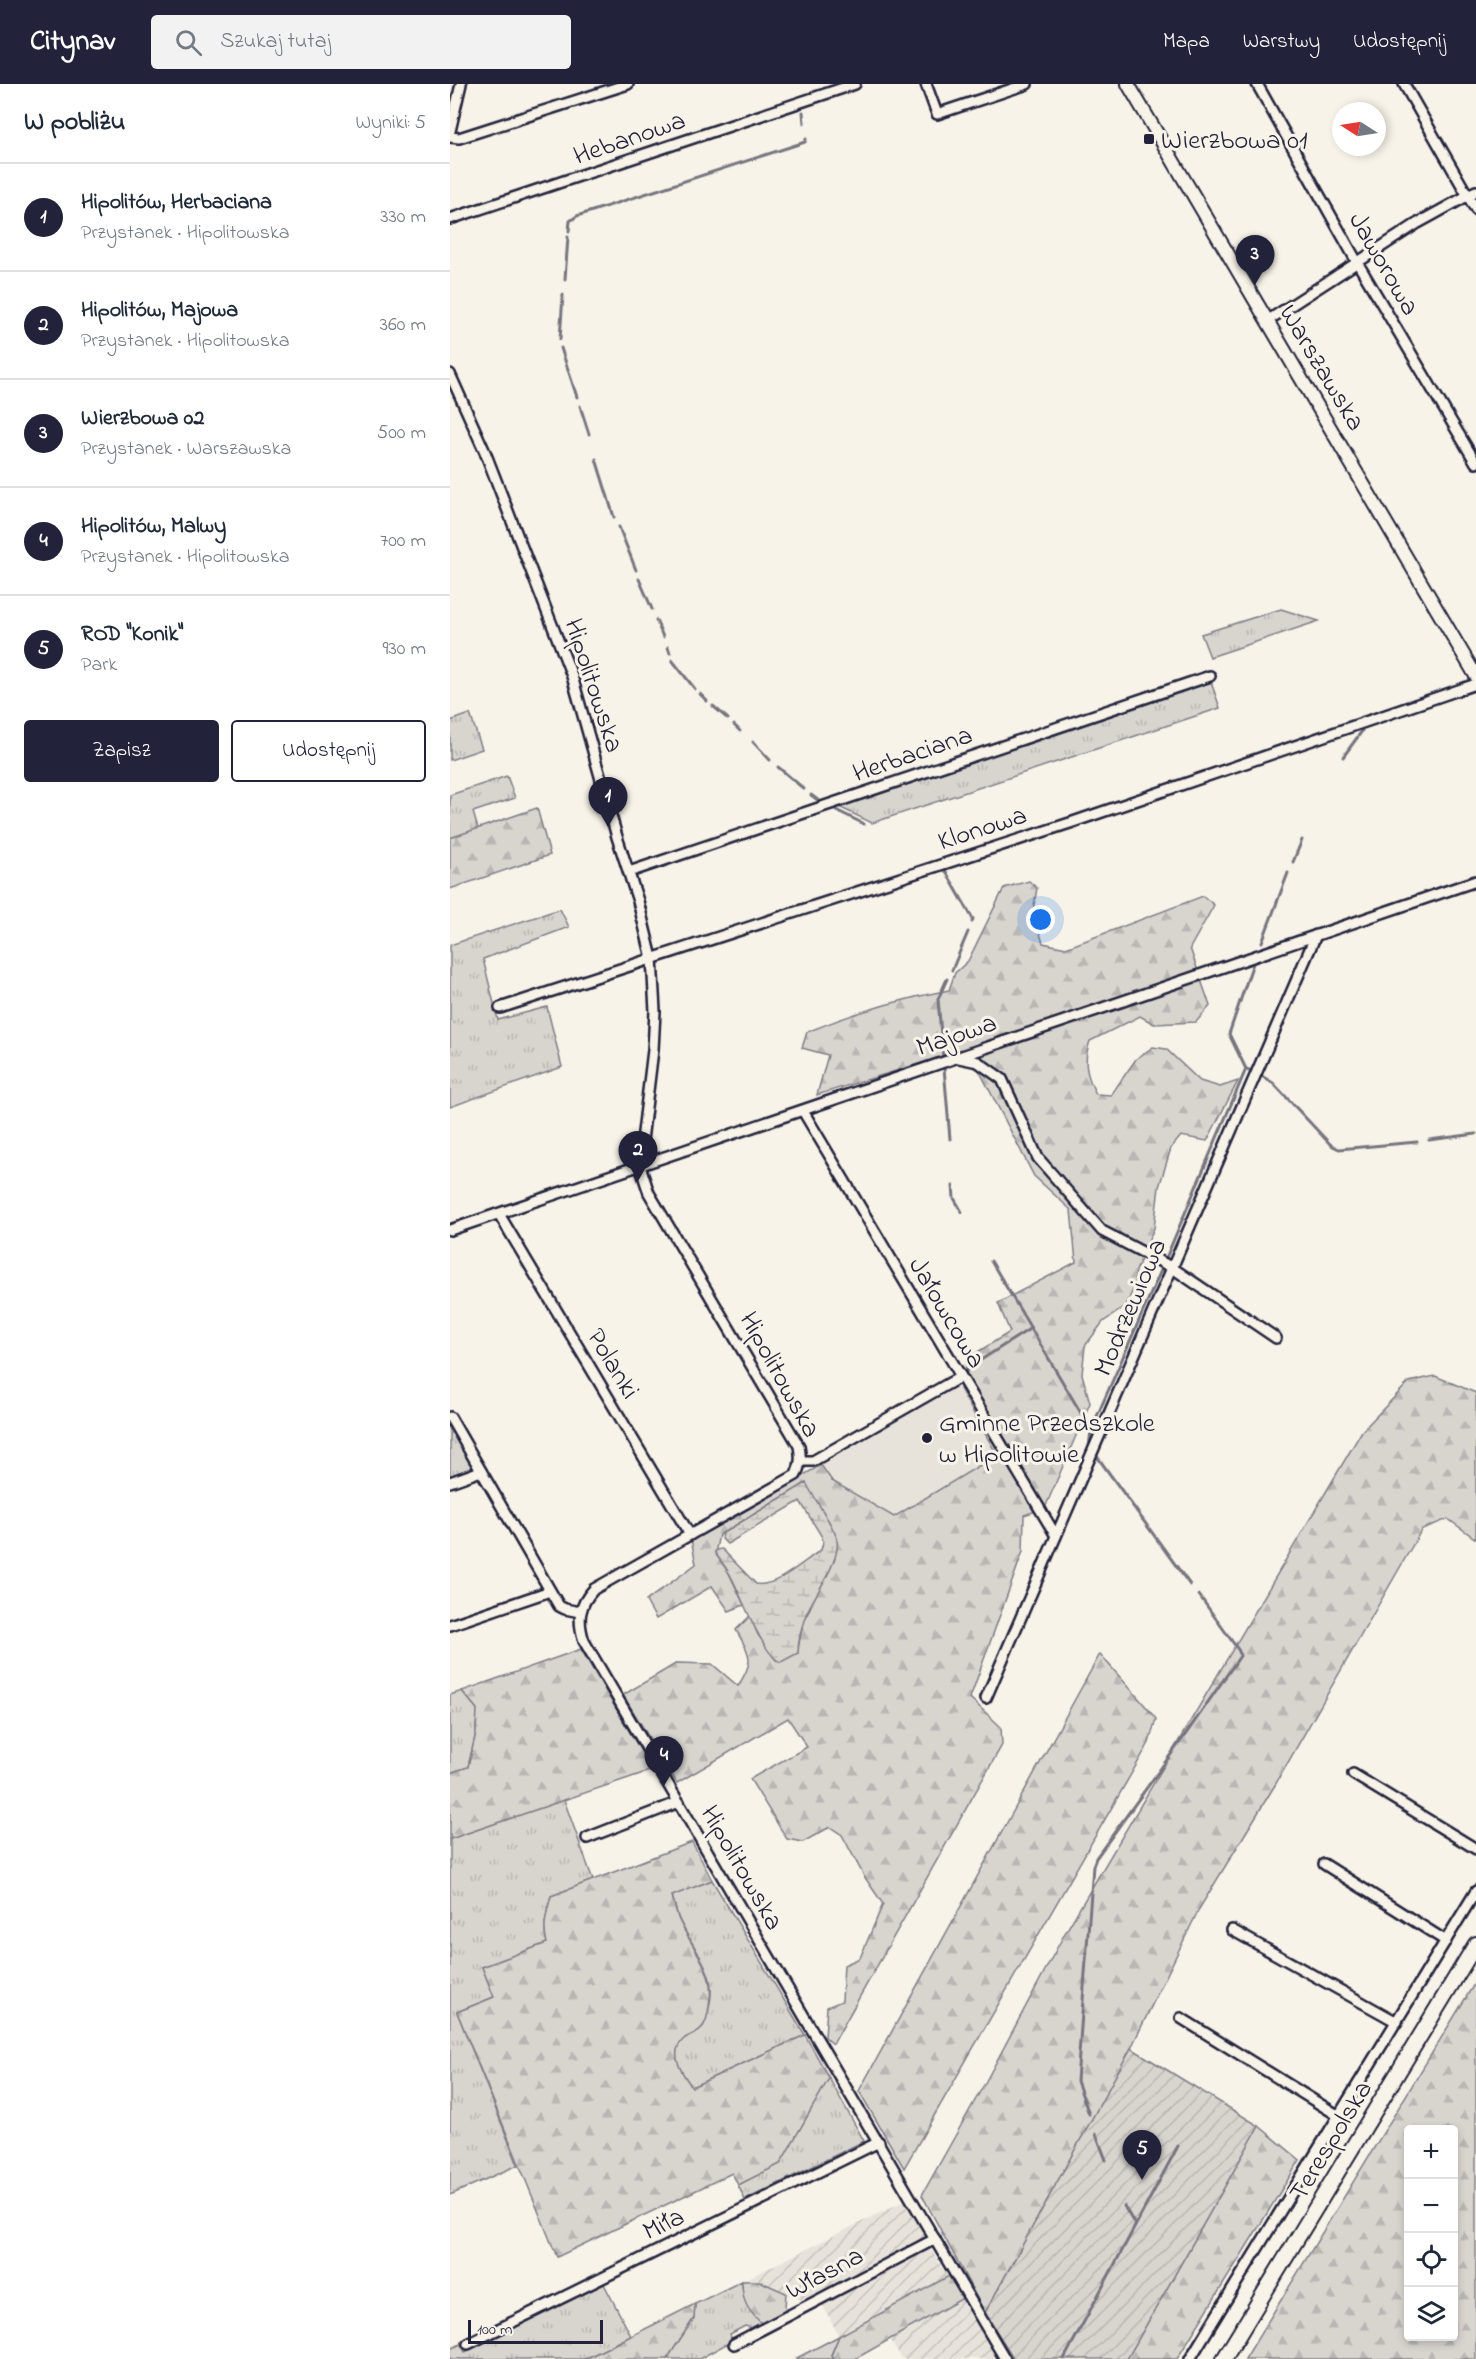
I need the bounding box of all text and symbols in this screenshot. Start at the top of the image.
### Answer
search box [151,15,571,69]
text: Citynav [30,22,115,63]
icon: search [172,26,205,59]
text: Szukaj tutaj [220,26,331,58]
text: Mapa [1163,27,1210,57]
text: Warstwy [1243,27,1320,57]
text: Udostępnij [1353,27,1446,57]
street label: Hebanowa [568,102,691,177]
north arrow [1332,102,1386,156]
text: W pobliżu [24,104,125,142]
text: Wyniki: 5 [355,109,426,138]
place label: Wierzbowa 01 [1161,122,1308,161]
marker: Wierzbowa 01 [1142,132,1156,146]
text: Hipolitów, Herbaciana [81,187,272,219]
text: 1 [40,203,47,232]
text: 330 m [380,203,426,232]
street label: Jaworowa [1337,205,1428,323]
text: Przystanek · Hipolitowska [81,219,289,248]
pin: 3 [1236,236,1274,285]
text: Hipolitów, Majowa [81,295,238,327]
street label: Warszawska [1268,298,1374,439]
text: 2 [39,311,48,340]
text: 360 m [380,311,426,340]
text: Przystanek · Hipolitowska [81,327,289,356]
text: Wierzbowa 02 [81,403,204,435]
text: 3 [39,419,48,448]
text: 500 m [377,419,426,448]
text: Przystanek · Warszawska [81,435,291,464]
text: Hipolitów, Malwy [81,511,226,543]
text: 4 [39,527,48,556]
text: 700 m [380,527,426,556]
text: Przystanek · Hipolitowska [81,543,289,572]
street label: Hipolitowska [553,614,633,758]
text: ROD "Konik" [81,619,183,651]
text: 5 [38,635,49,664]
text: 930 m [383,635,426,664]
text: Park [81,651,117,680]
street label: Herbaciana [848,717,978,794]
button: Zapisz [24,720,219,782]
button: Udostępnij [231,720,426,782]
pin: 1 [588,778,628,827]
street label: Klonowa [933,797,1032,862]
your location [1026,905,1055,934]
street label: Majowa [911,1004,1002,1068]
pin: 2 [618,1132,657,1181]
street label: Modrzewiowa [1085,1233,1178,1383]
street label: Jałowcowa [897,1250,994,1376]
street label: Hipolitowska [728,1305,830,1445]
street label: Polanki [575,1322,648,1407]
place label: Gminne Przedszkole w Hipolitowie [939,1405,1156,1475]
marker: Gminne Przedszkole w Hipolitowie [920,1431,934,1445]
pin: 4 [644,1736,684,1786]
street label: Hipolitowska [689,1798,792,1938]
street label: Terespolska [1281,2074,1383,2209]
map controls [1404,2125,1458,2341]
button: + [1404,2125,1458,2179]
pin: 5 [1122,2130,1162,2180]
button: − [1404,2179,1458,2233]
street label: Miła [637,2199,692,2252]
button: locate [1404,2233,1458,2287]
street label: Własna [779,2237,871,2311]
button: layers [1404,2287,1458,2341]
scale bar [468,2317,603,2344]
text: 100 m [477,2318,512,2342]

